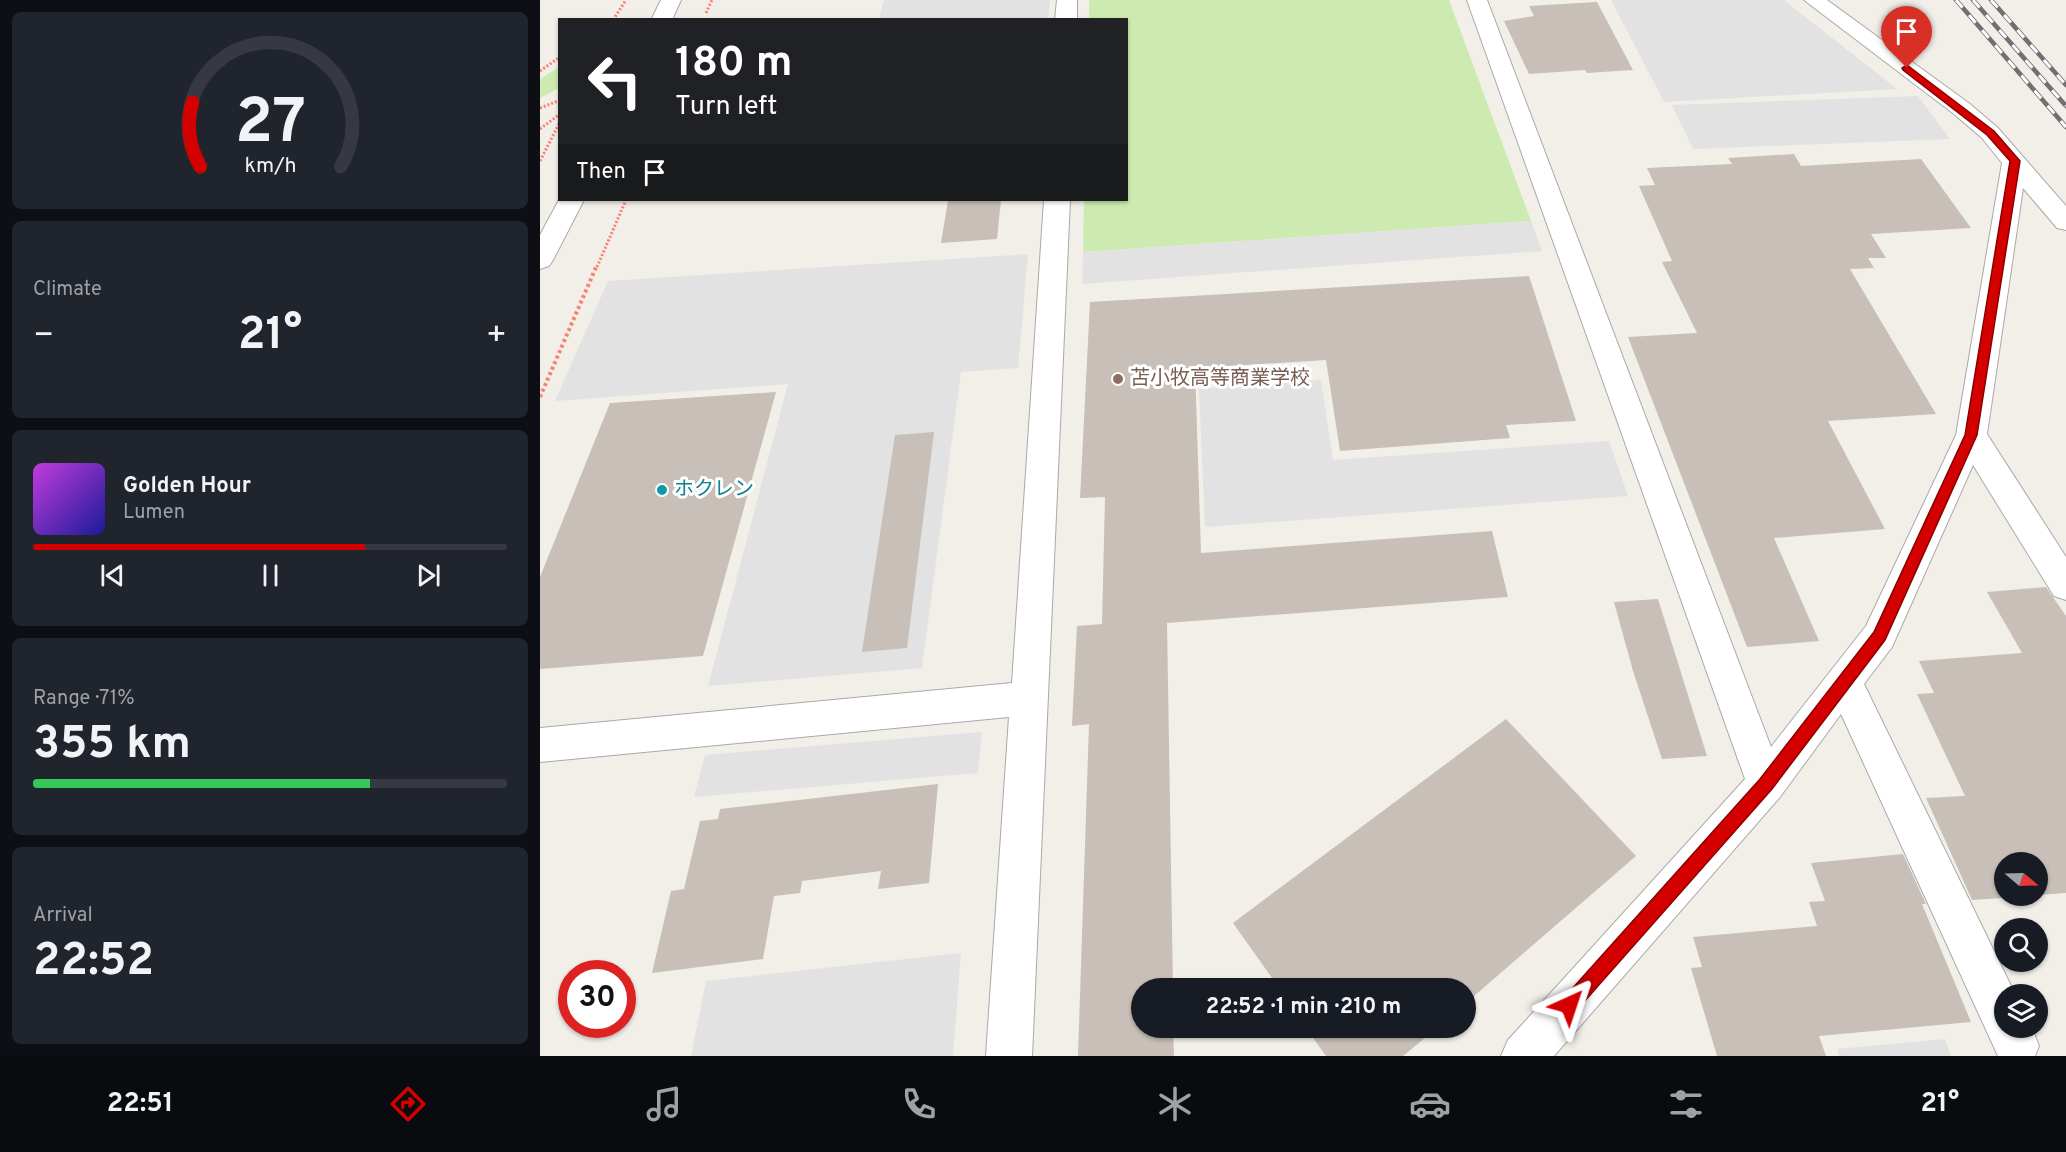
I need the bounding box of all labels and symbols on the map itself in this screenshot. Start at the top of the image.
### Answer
pin [1881,6,1932,68]
place label: 苫小牧高等商業学校 [1130,366,1310,392]
marker: 苫小牧高等商業学校 [1111,372,1125,386]
place label: ホクレン [674,477,754,503]
marker: ホクレン [655,483,669,497]
north arrow [1994,852,2048,906]
speed limit sign: 30 [558,960,636,1038]
position arrow [1537,973,1601,1037]

